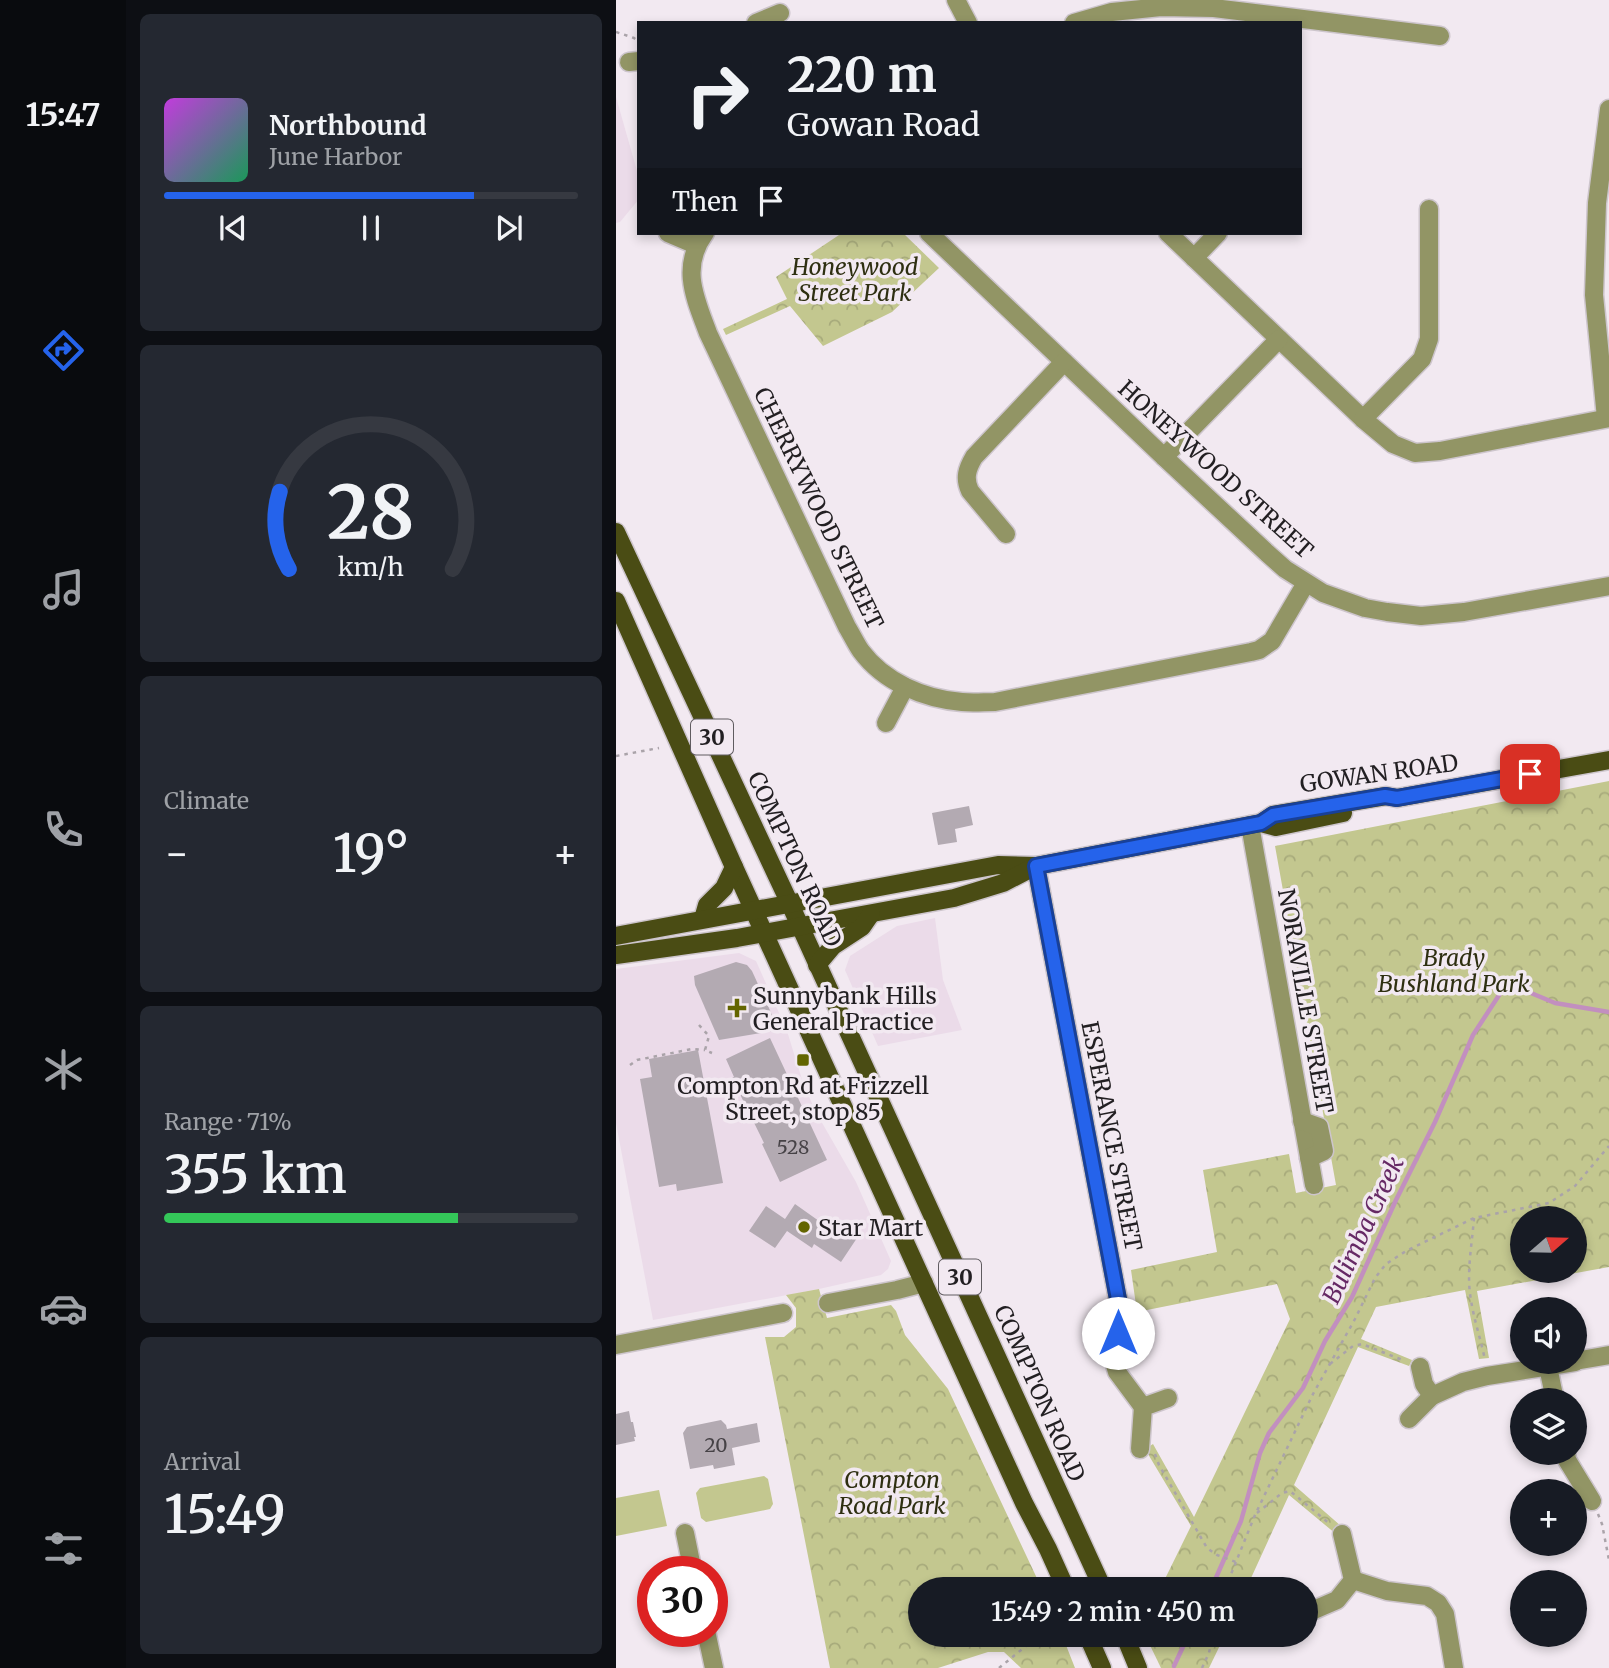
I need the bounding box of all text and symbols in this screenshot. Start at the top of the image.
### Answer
text: 220 m [787,44,937,105]
icon: right [672,49,763,140]
text: 15:47 [26,95,100,135]
text: Gowan Road [787,105,980,145]
text: Northbound [269,109,427,142]
text: June Harbor [269,142,402,171]
icon: arrive [752,182,790,220]
text: Then [672,185,738,218]
icon: previous [214,209,252,247]
icon: pause [352,209,390,247]
icon: next [490,209,528,247]
park label: Honeywood Street Park [791,252,919,307]
icon: directions [39,326,88,375]
street label: HONEYWOOD STREET [1112,374,1320,564]
street label: CHERRYWOOD STREET [748,382,890,634]
text: 28 [327,468,415,560]
text: km/h [338,551,404,583]
icon: music [39,565,88,614]
road number: 30 [691,720,733,754]
pin [1500,744,1560,804]
street label: GOWAN ROAD [1298,748,1460,798]
icon: arrive [1511,755,1549,793]
street label: COMPTON ROAD [742,767,848,951]
text: Climate [164,786,249,815]
icon: phone [39,805,88,854]
text: 19° [333,821,409,886]
text: − [164,830,189,877]
text: + [553,830,578,877]
street label: NORAVILLE STREET [1272,886,1340,1116]
park label: Brady Bushland Park [1378,943,1530,998]
place label: Sunnybank Hills General Practice [753,981,937,1036]
marker: Sunnybank Hills General Practice [727,998,747,1018]
street label: ESPERANCE STREET [1075,1019,1149,1253]
icon: climate [39,1045,88,1094]
marker: Compton Rd at Frizzell Street, stop 85 [795,1052,811,1068]
place label: Compton Rd at Frizzell Street, stop 85 [677,1071,929,1126]
text: Range · 71% [164,1107,292,1136]
house number: 528 [777,1135,809,1159]
text: 355 km [164,1142,347,1207]
water label: Bulimba Creek [1315,1151,1411,1309]
north arrow [1510,1206,1587,1283]
map controls [1510,1206,1587,1647]
place label: Star Mart [818,1213,923,1242]
marker: Star Mart [796,1219,812,1235]
road number: 30 [939,1260,981,1294]
icon: car [39,1284,88,1333]
position arrow [1081,1296,1155,1370]
button: sound [1510,1297,1587,1374]
street label: COMPTON ROAD [988,1300,1092,1486]
button: layers [1510,1388,1587,1465]
house number: 20 [704,1433,728,1457]
text: Arrival [164,1447,241,1476]
park label: Compton Road Park [838,1465,946,1520]
button: + [1510,1479,1587,1556]
text: 15:49 [164,1482,286,1547]
icon: filters [39,1524,88,1573]
speed limit sign: 30 [637,1556,728,1647]
button: − [1510,1570,1587,1647]
text: 15:49 · 2 min · 450 m [991,1595,1235,1628]

